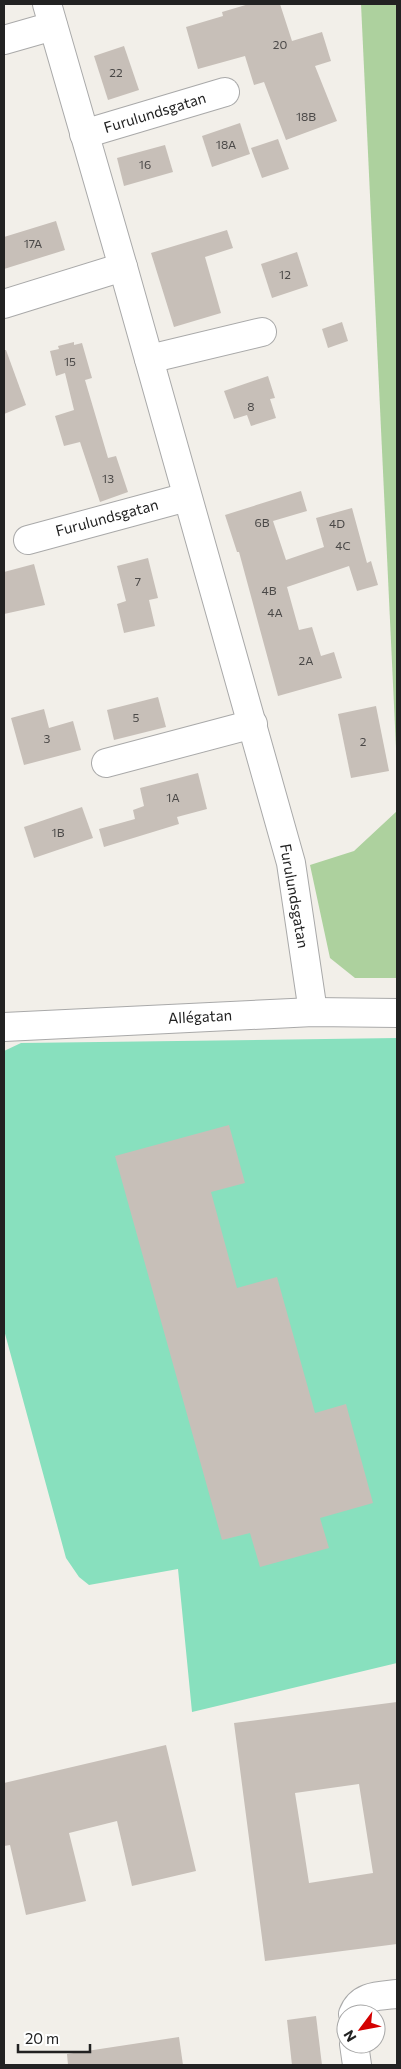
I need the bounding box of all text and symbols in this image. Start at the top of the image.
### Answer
house number: 20 [273,37,287,51]
house number: 22 [109,65,123,79]
street label: Furulundsgatan [101,88,208,136]
house number: 18B [296,109,316,123]
house number: 18A [216,137,236,151]
house number: 16 [139,157,151,171]
house number: 17A [24,236,42,250]
house number: 12 [279,267,291,281]
house number: 15 [64,354,76,368]
house number: 8 [247,399,255,413]
house number: 13 [102,471,114,485]
street label: Furulundsgatan [53,495,160,539]
house number: 6B [254,515,270,529]
house number: 4D [329,516,345,530]
house number: 4C [335,538,351,552]
house number: 7 [135,574,141,588]
house number: 4B [262,583,277,597]
house number: 4A [267,605,283,619]
house number: 2A [299,653,313,667]
house number: 5 [133,710,140,724]
house number: 3 [44,731,51,745]
house number: 2 [360,734,367,748]
house number: 1A [166,790,180,804]
house number: 1B [52,825,65,839]
street label: Furulundsgatan [277,842,313,950]
street label: Allégatan [167,1005,233,1027]
north arrow [336,2004,386,2054]
scale bar [18,2022,90,2054]
text: N [340,2027,360,2045]
text: 20 m [25,2029,59,2047]

